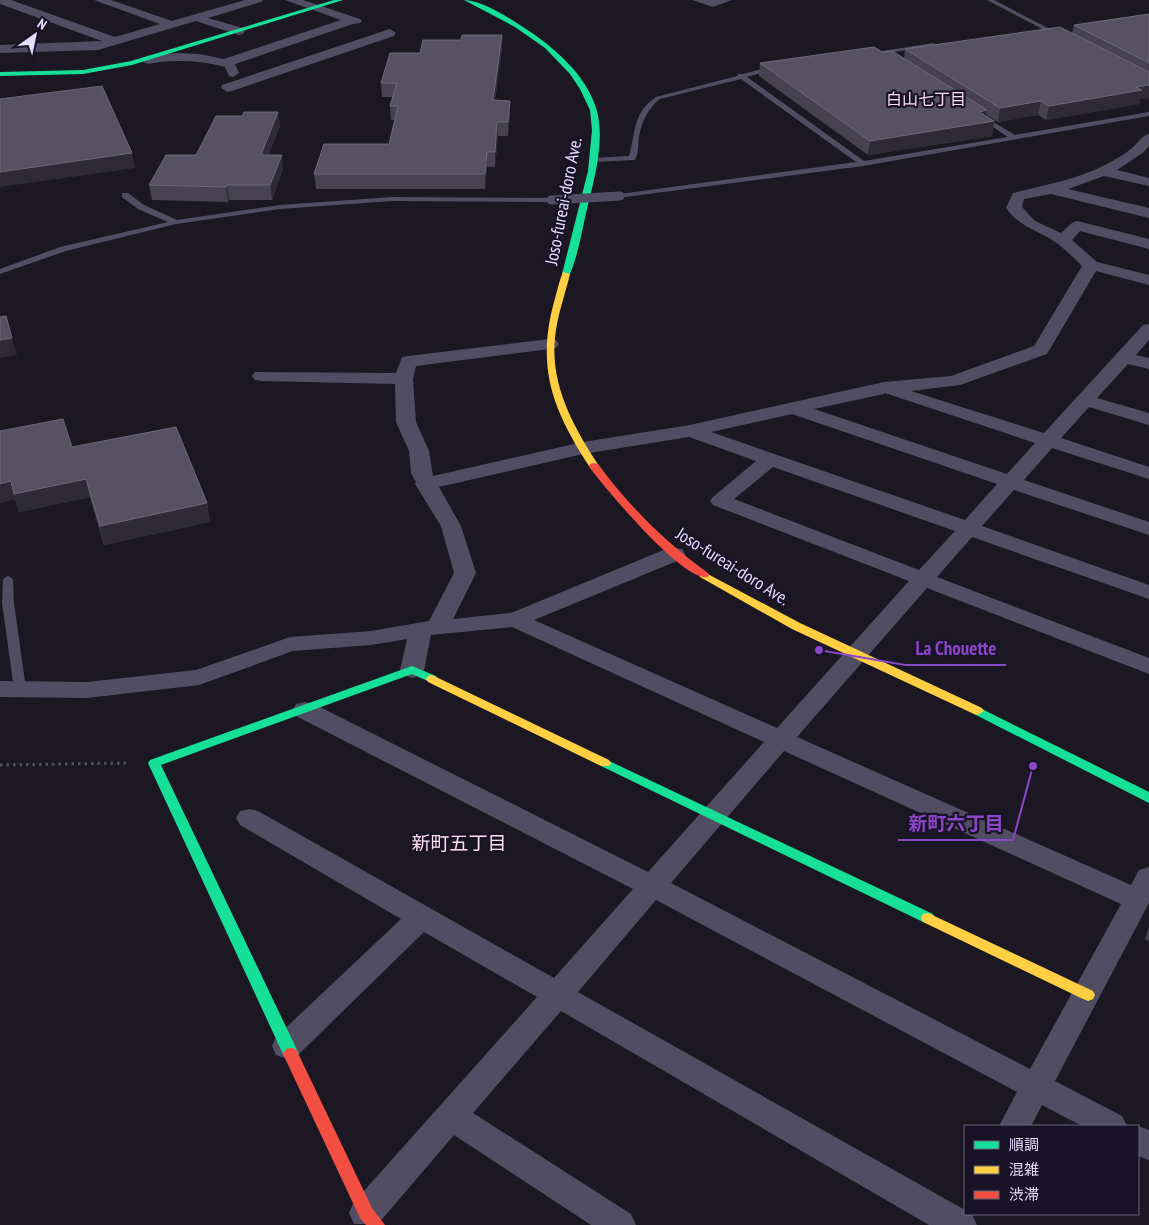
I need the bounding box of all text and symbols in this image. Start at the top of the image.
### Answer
north arrow [10,10,60,60]
text: N [34,14,50,34]
district label: 白山七丁目 [886,89,966,109]
street label: Joso-fureai-doro Ave. [539,135,587,268]
street label: Joso-fureai-doro Ave. [671,521,794,610]
callout: La Chouette [905,631,1006,665]
text: La Chouette [916,636,996,660]
callout: 新町六丁目 [898,806,1013,840]
text: 新町六丁目 [908,811,1004,835]
district label: 新町五丁目 [411,831,507,855]
legend [964,1125,1139,1215]
text: 順調 [1009,1135,1039,1154]
text: 混雑 [1009,1160,1039,1179]
text: 渋滞 [1009,1185,1039,1204]

